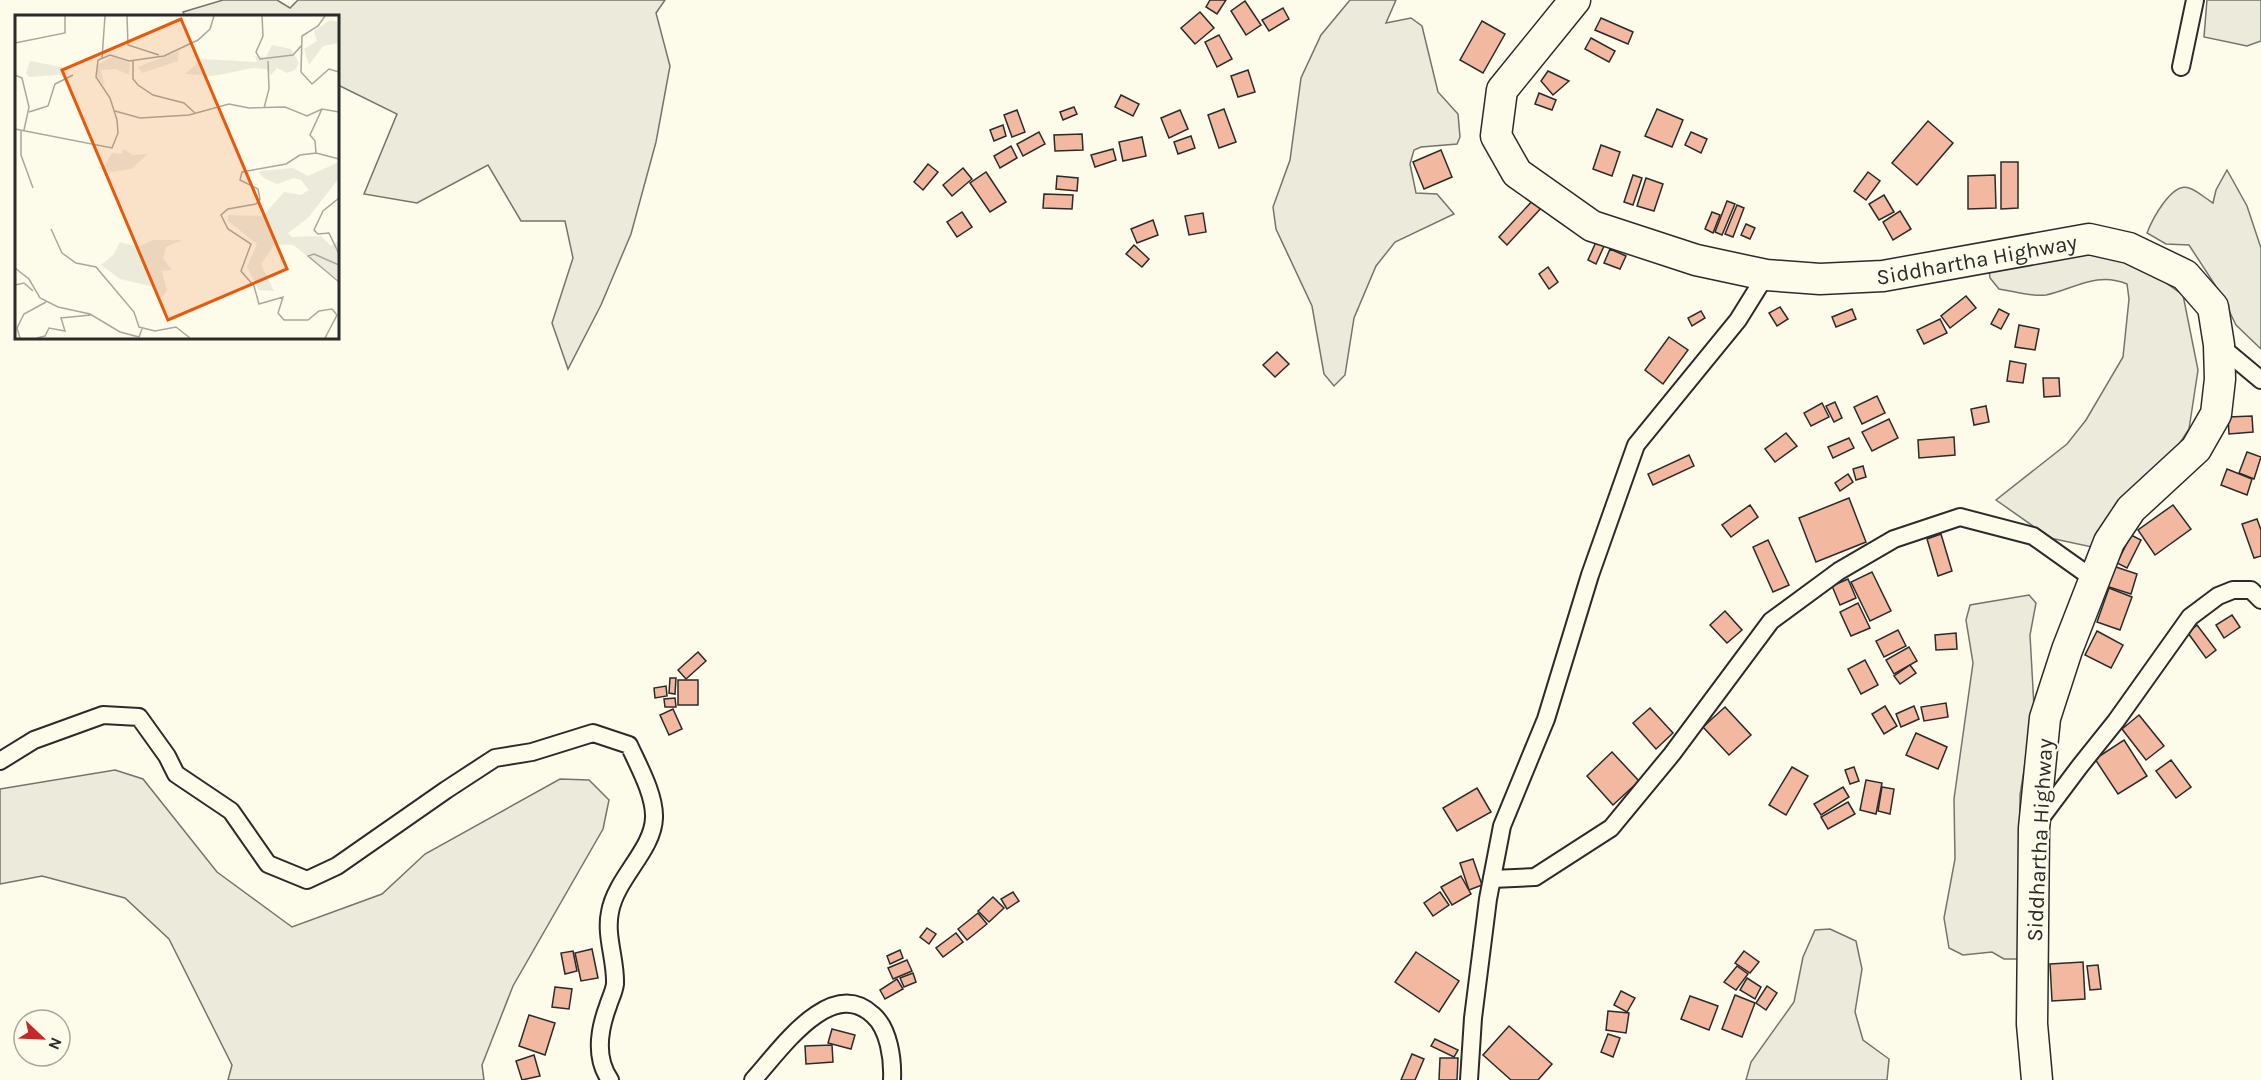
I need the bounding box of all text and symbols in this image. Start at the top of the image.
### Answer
inset map [15,15,339,339]
street label: Siddhartha Highway [1876,229,2079,290]
street label: Siddhartha Highway [2022,738,2058,942]
north arrow [12,1008,72,1068]
text: N [44,1035,66,1053]

